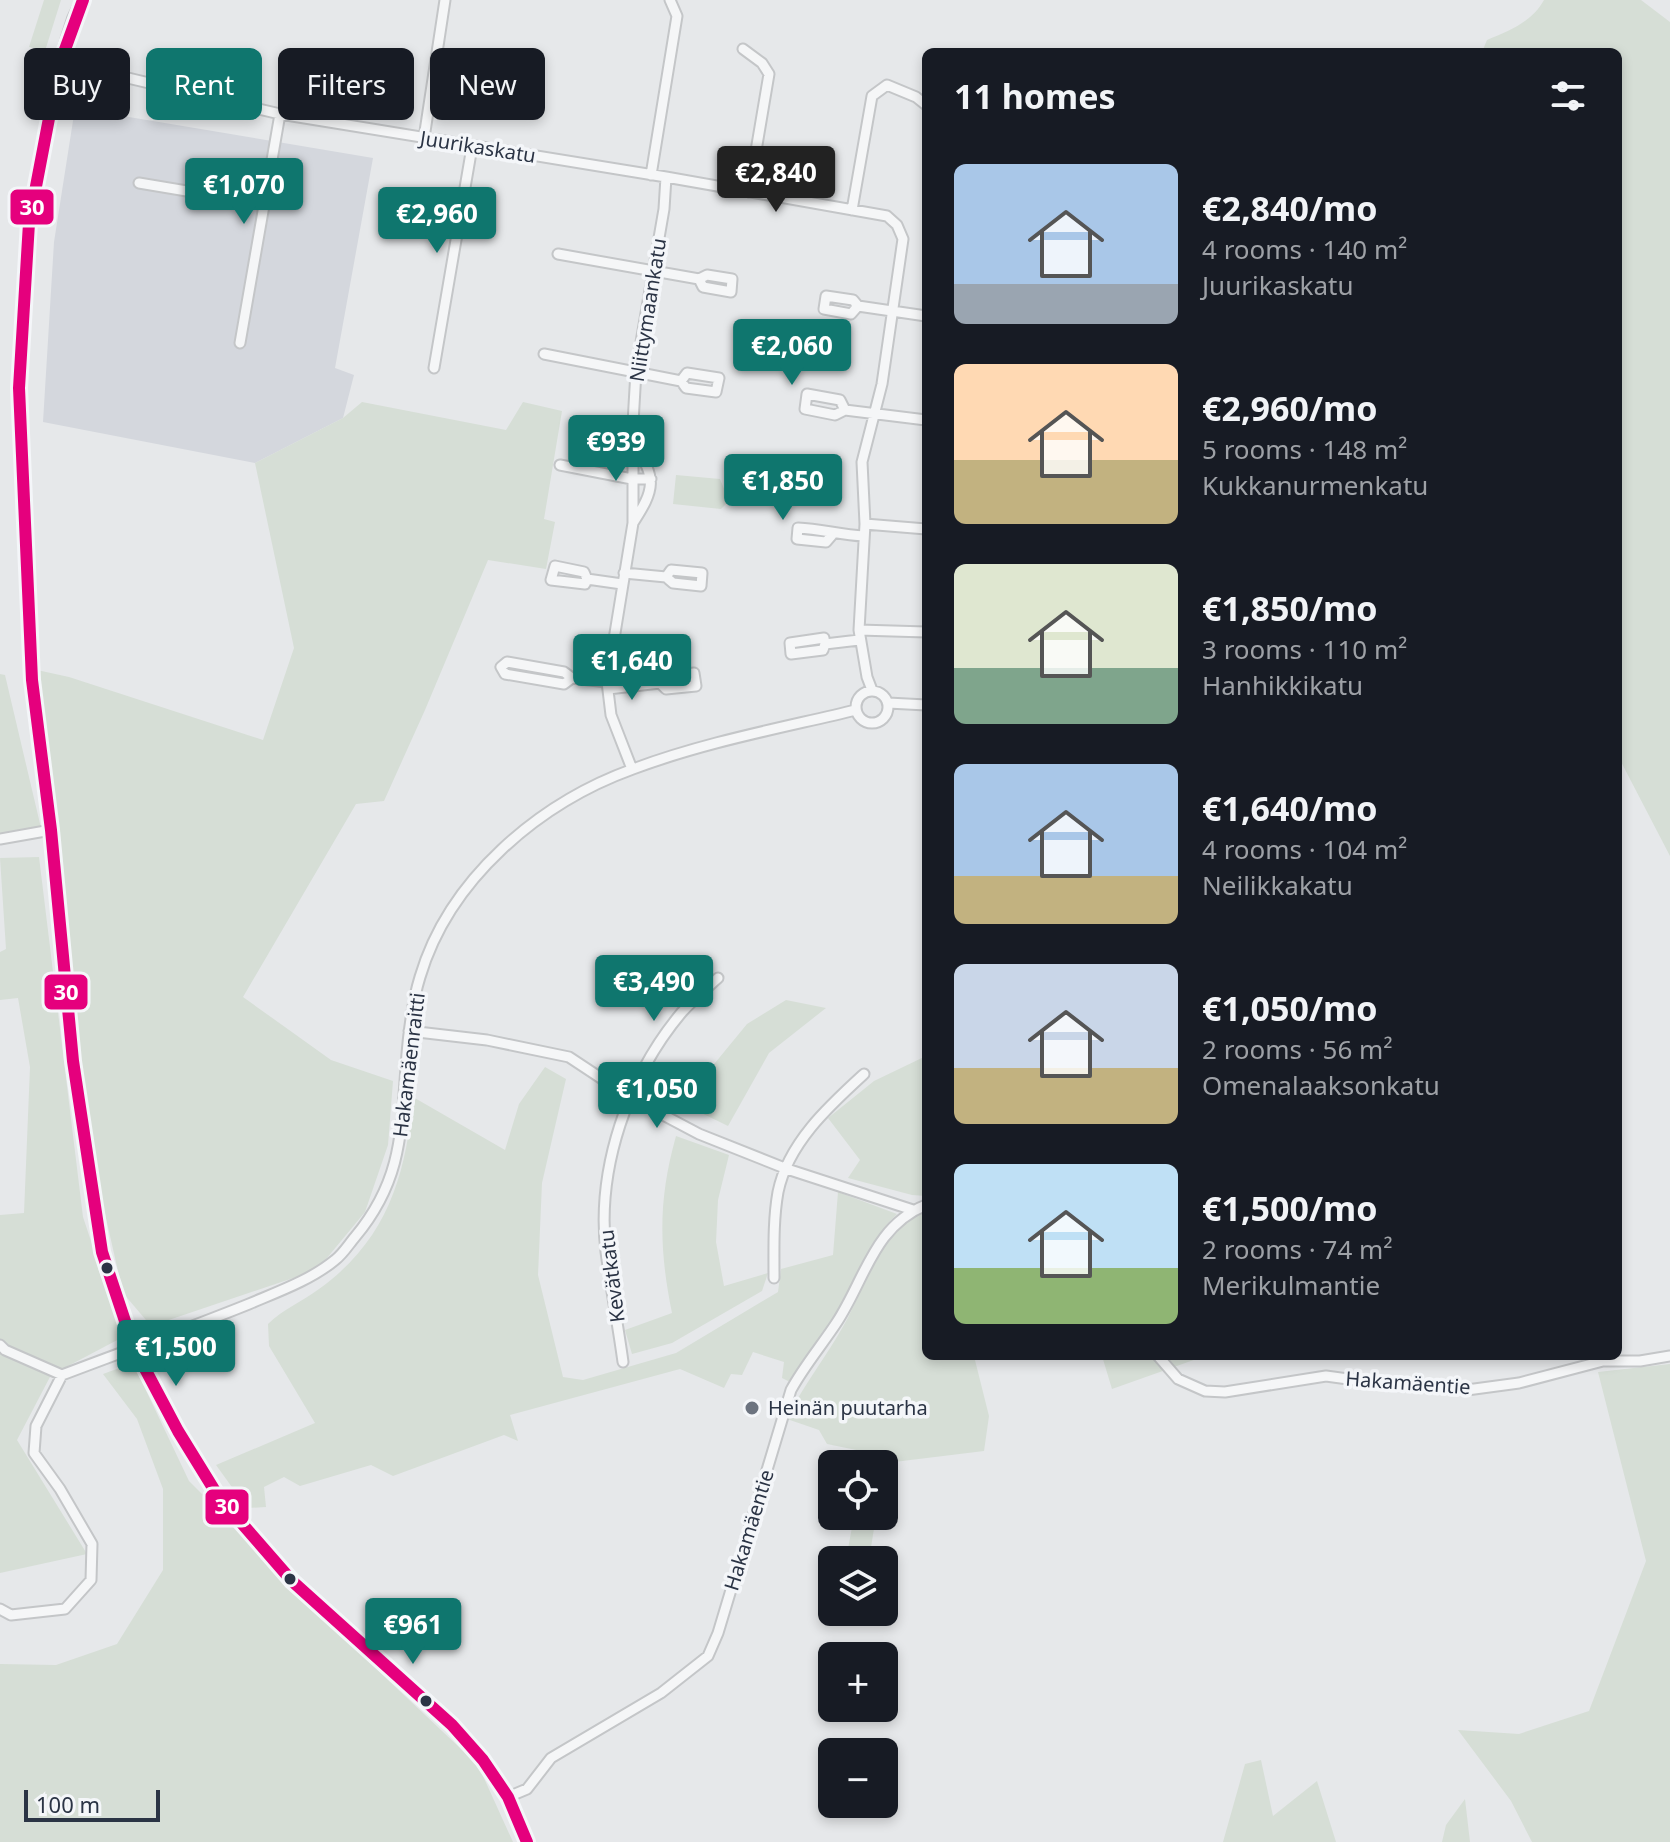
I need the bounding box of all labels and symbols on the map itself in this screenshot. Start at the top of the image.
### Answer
street label: Juurikaskatu [416,124,538,169]
pin: €2,840 [711,146,841,214]
pin: €1,070 [179,158,309,226]
pin: €2,960 [372,187,502,255]
line badge: 30 [9,188,55,226]
text: 30 [19,191,45,221]
street label: Niittymaankatu [623,236,672,384]
pin: €2,060 [727,319,857,387]
pin: €939 [569,415,663,483]
pin: €1,850 [718,454,848,522]
pin: €1,640 [567,634,697,702]
pin: €3,490 [589,955,719,1023]
line badge: 30 [43,973,89,1011]
text: 30 [53,976,79,1006]
street label: Hakamäenraitti [386,991,431,1139]
pin: €1,050 [592,1062,722,1130]
street label: Kevätkatu [592,1228,631,1324]
unlabelled marker [99,1260,115,1276]
pin: €1,500 [111,1320,241,1388]
street label: Hakamäentie [1345,1365,1471,1400]
place label: Heinän puutarha [768,1394,928,1421]
marker: Heinän puutarha [743,1399,761,1417]
street label: Hakamäentie [717,1466,780,1594]
line badge: 30 [204,1488,250,1526]
text: 30 [214,1490,240,1520]
unlabelled marker [282,1571,298,1587]
pin: €961 [366,1598,460,1666]
unlabelled marker [418,1693,434,1709]
scale bar [24,1786,160,1822]

